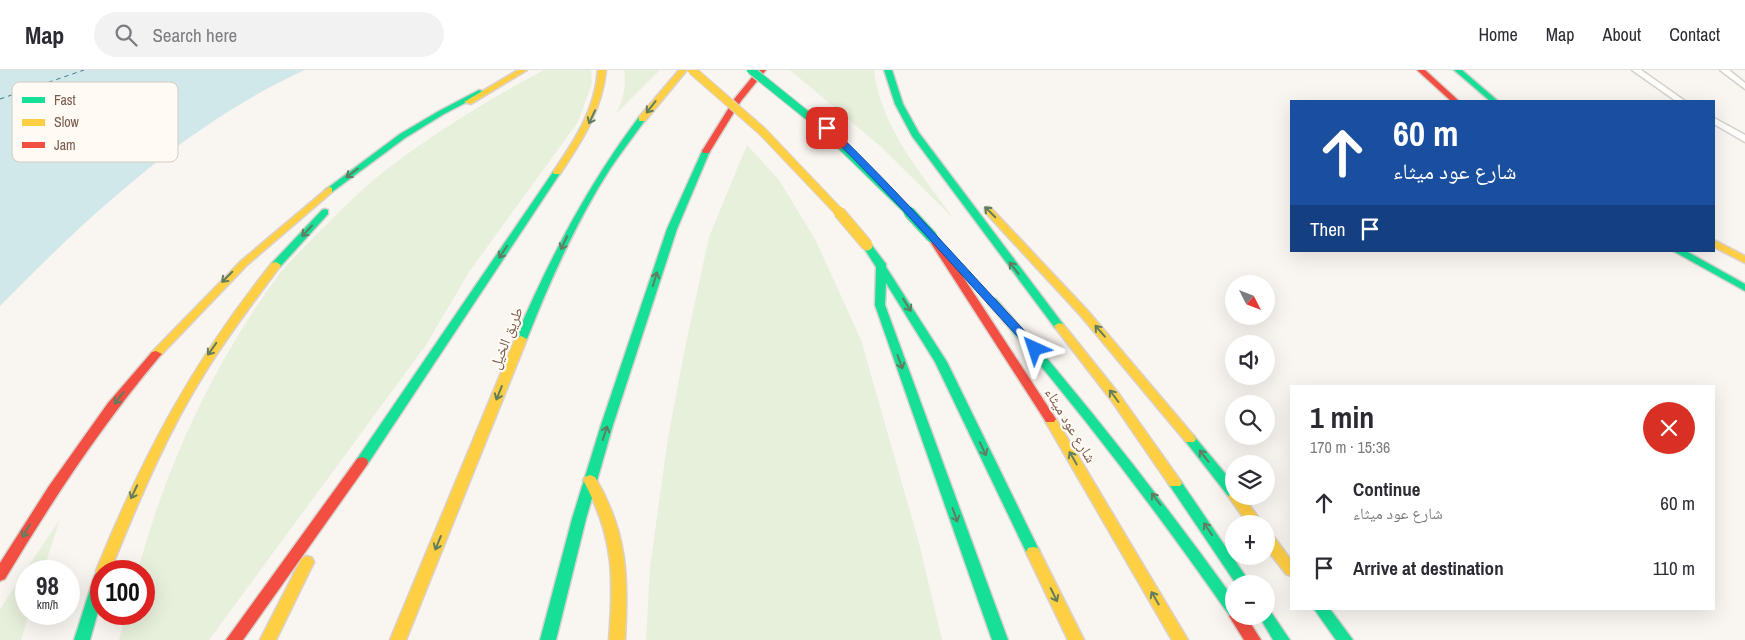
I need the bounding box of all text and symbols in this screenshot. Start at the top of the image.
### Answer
search box [94,12,444,57]
text: Map [25,19,64,51]
icon: search [112,21,140,49]
text: Search here [152,22,237,48]
text: Home [1478,22,1518,47]
text: Map [1546,22,1575,47]
text: About [1603,22,1641,47]
text: Contact [1669,22,1720,47]
legend [12,82,178,162]
text: Fast [54,91,76,109]
one-way arrow [645,100,656,113]
pin [806,107,848,149]
one-way arrow [587,109,596,124]
text: 60 m [1393,110,1458,157]
text: Slow [54,113,80,131]
icon: arrive [813,114,841,142]
icon: ahead [1310,120,1375,185]
text: Jam [54,136,76,154]
text: شارع عود ميثاء [1393,156,1516,186]
one-way arrow [345,168,359,178]
one-way arrow [984,206,996,218]
icon: arrive [1356,215,1384,243]
text: Then [1310,216,1346,242]
one-way arrow [301,224,313,237]
one-way arrow [558,236,568,251]
one-way arrow [497,245,507,259]
one-way arrow [1009,261,1020,274]
one-way arrow [221,271,233,283]
one-way arrow [651,271,660,287]
north arrow [1225,275,1275,325]
map controls [1225,275,1275,625]
one-way arrow [903,298,913,312]
street label: طريق الخيل [484,304,528,372]
position arrow [1008,322,1060,374]
one-way arrow [1094,324,1106,337]
button: sound [1225,335,1275,385]
one-way arrow [207,342,217,356]
one-way arrow [896,354,905,369]
street label: شارع عود ميثاء [1040,384,1102,467]
one-way arrow [494,385,504,400]
one-way arrow [1108,390,1119,403]
one-way arrow [113,391,124,404]
button: search [1225,395,1275,445]
text: 1 min [1310,397,1374,437]
button: close [1643,402,1695,454]
one-way arrow [600,426,610,442]
text: 170 m · 15:36 [1310,436,1390,458]
one-way arrow [979,441,989,456]
one-way arrow [1198,450,1209,463]
one-way arrow [1067,451,1077,465]
button: layers [1225,455,1275,505]
text: Continue [1353,476,1421,502]
one-way arrow [129,484,139,499]
icon: ahead [1310,489,1338,517]
text: 60 m [1660,490,1695,516]
one-way arrow [1151,492,1161,506]
text: شارع عود ميثاء [1353,502,1443,524]
one-way arrow [951,507,960,522]
button: + [1225,515,1275,565]
one-way arrow [1202,522,1212,536]
one-way arrow [20,524,30,538]
one-way arrow [432,535,442,550]
icon: arrive [1310,554,1338,582]
text: Arrive at destination [1353,555,1504,581]
text: 110 m [1653,555,1695,581]
speed limit sign: 100 [90,560,155,625]
text: 98 [36,569,59,603]
button: − [1225,575,1275,625]
one-way arrow [1050,587,1060,602]
one-way arrow [1150,591,1160,606]
text: km/h [37,597,58,613]

